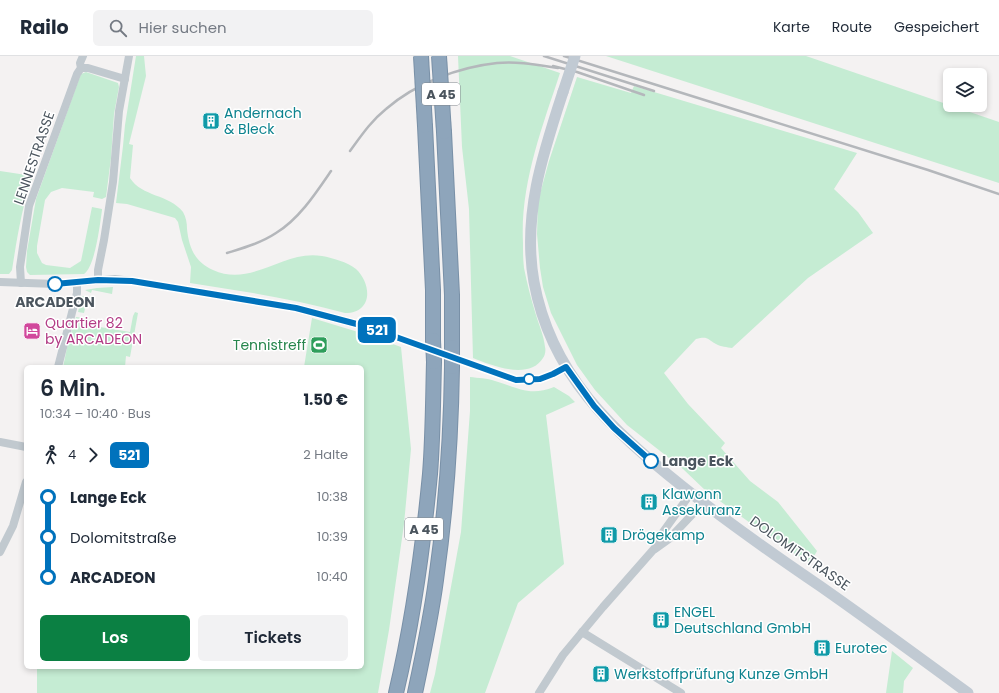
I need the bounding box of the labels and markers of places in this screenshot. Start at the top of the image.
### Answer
place label: Andernach & Bleck [224,103,302,139]
building icon: Andernach & Bleck [201,111,221,131]
marker: ARCADEON [47,276,63,292]
place label: ARCADEON [15,292,95,312]
place label: Quartier 82 by ARCADEON [45,313,142,349]
hotel icon: Quartier 82 by ARCADEON [22,321,42,341]
place label: Tennistreff [233,335,306,355]
sports icon: Tennistreff [309,335,329,355]
unlabelled marker [523,373,535,385]
place label: Lange Eck [662,451,734,471]
marker: Lange Eck [643,453,659,469]
place label: Klawonn Assekuranz [662,484,741,520]
building icon: Klawonn Assekuranz [639,492,659,512]
building icon: Drögekamp [599,525,619,545]
place label: Drögekamp [622,525,705,545]
place label: ENGEL Deutschland GmbH [674,602,811,638]
building icon: ENGEL Deutschland GmbH [651,610,671,630]
building icon: Eurotec [812,638,832,658]
place label: Eurotec [835,638,888,658]
building icon: Werkstoffprüfung Kunze GmbH [591,664,611,684]
place label: Werkstoffprüfung Kunze GmbH [614,664,828,684]

